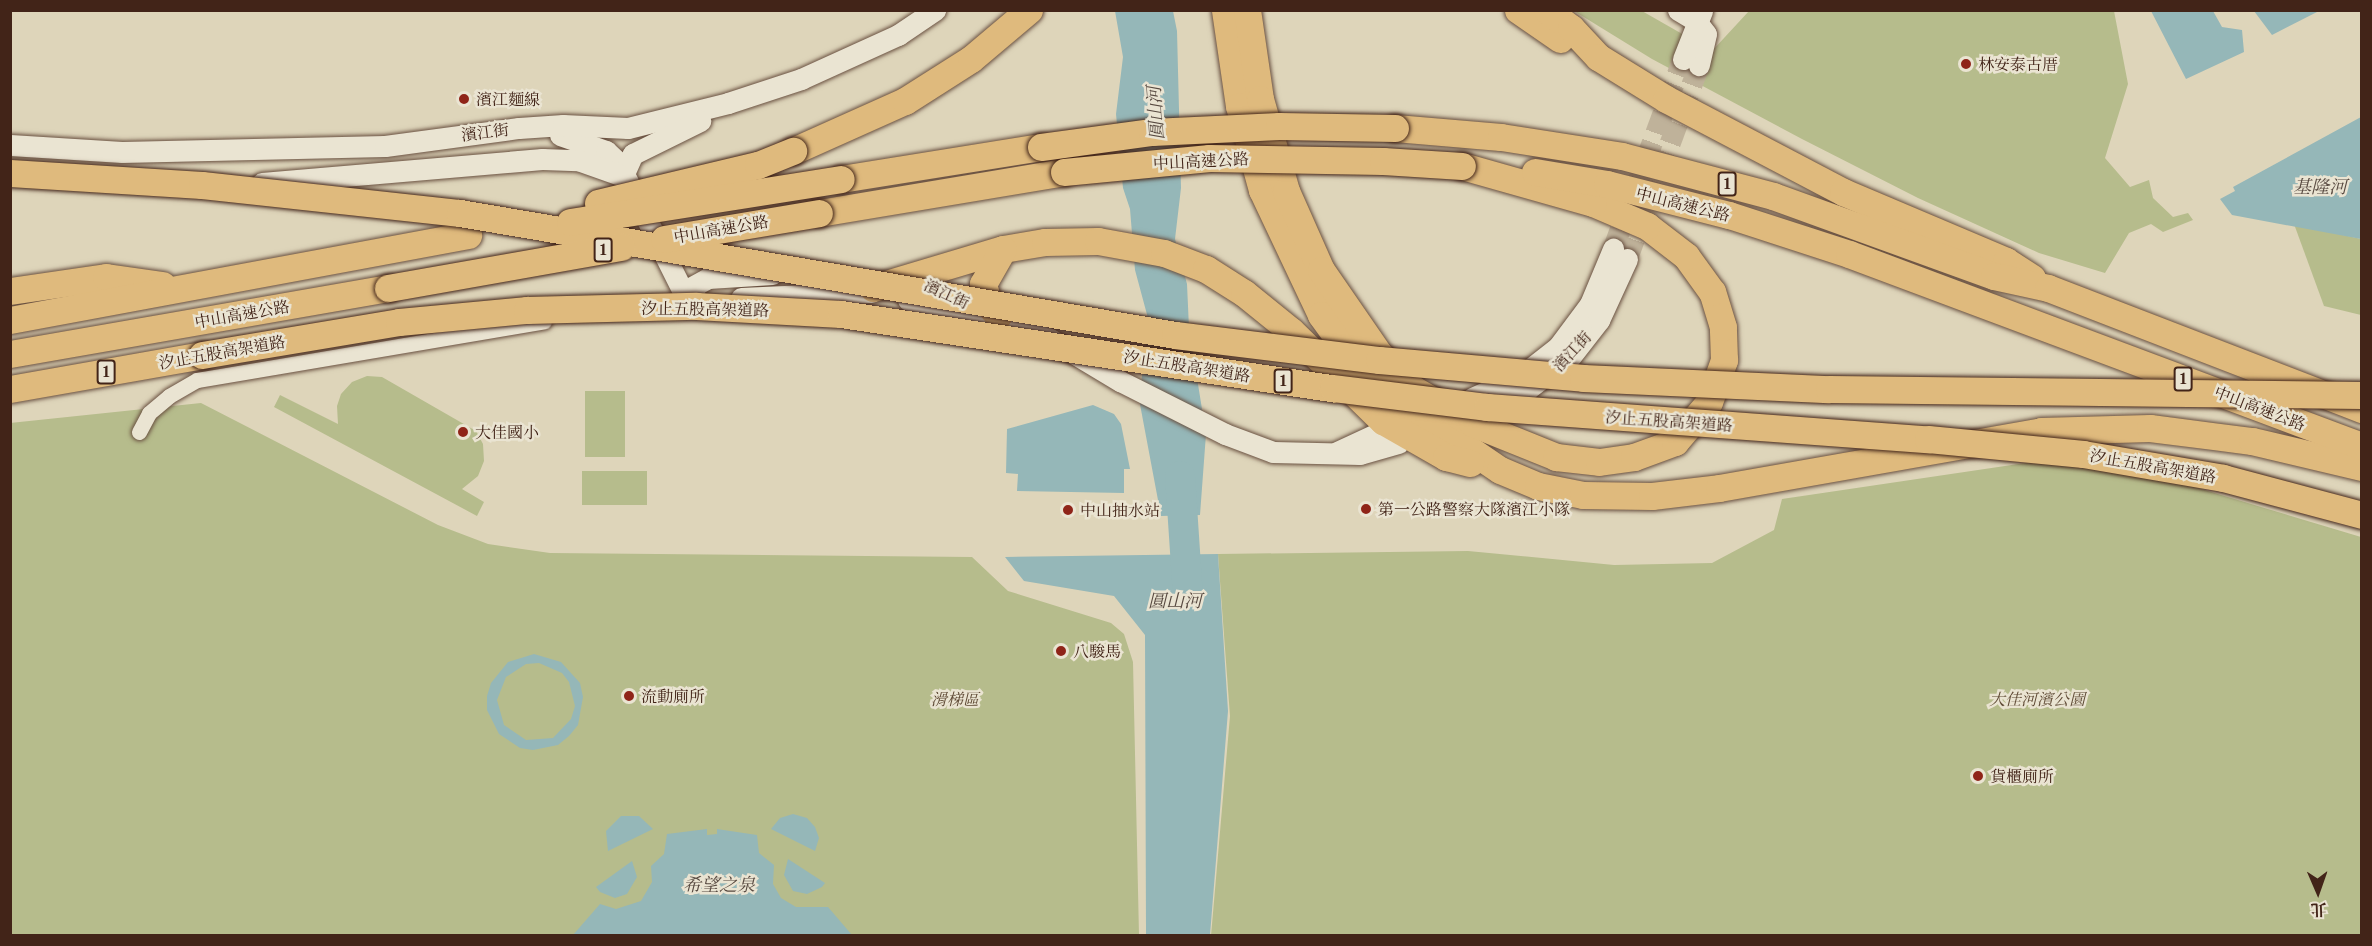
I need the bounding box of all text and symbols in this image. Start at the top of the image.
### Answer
place label: 林安泰古厝 [1978,54,2058,74]
marker: 林安泰古厝 [1959,57,1973,71]
water label: 圓山河 [1143,85,1169,141]
place label: 濱江麵線 [476,89,540,109]
marker: 濱江麵線 [457,92,471,106]
street label: 濱江街 [460,120,510,144]
street label: 中山高速公路 [1153,149,1249,173]
road number: 1 [1716,172,1738,196]
water label: 基隆河 [2293,176,2347,198]
street label: 中山高速公路 [1634,183,1732,225]
street label: 中山高速公路 [672,211,770,247]
road number: 1 [592,238,614,262]
street label: 濱江街 [921,275,973,313]
street label: 中山高速公路 [193,296,291,332]
street label: 汐止五股高架道路 [641,298,769,320]
street label: 濱江街 [1549,327,1595,375]
street label: 汐止五股高架道路 [157,331,287,373]
street label: 汐止五股高架道路 [1122,347,1252,385]
road number: 1 [96,360,116,384]
road number: 1 [2172,367,2194,391]
road number: 1 [1272,369,1294,393]
street label: 中山高速公路 [2212,382,2308,434]
street label: 汐止五股高架道路 [1604,407,1734,435]
place label: 大佳國小 [475,422,539,442]
marker: 大佳國小 [456,425,470,439]
street label: 汐止五股高架道路 [2088,445,2218,487]
place label: 第一公路警察大隊濱江小隊 [1378,499,1570,519]
place label: 中山抽水站 [1080,500,1160,520]
marker: 第一公路警察大隊濱江小隊 [1359,502,1373,516]
marker: 中山抽水站 [1061,503,1075,517]
water label: 圓山河 [1148,590,1202,612]
place label: 八駿馬 [1073,641,1121,661]
marker: 八駿馬 [1054,644,1068,658]
place label: 流動廁所 [641,686,705,706]
marker: 流動廁所 [622,689,636,703]
park label: 滑梯區 [931,689,979,709]
park label: 大佳河濱公園 [1989,689,2085,709]
place label: 貨櫃廁所 [1990,766,2054,786]
marker: 貨櫃廁所 [1971,769,1985,783]
north arrow [2288,862,2348,922]
water label: 希望之泉 [683,874,755,896]
text: 北 [2310,900,2327,920]

